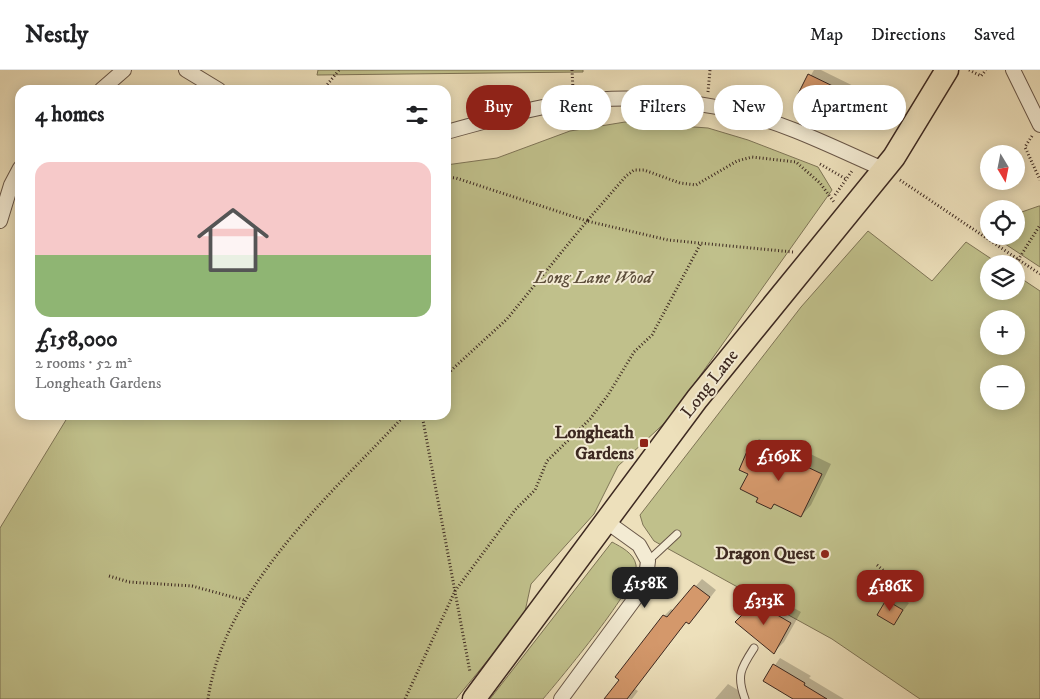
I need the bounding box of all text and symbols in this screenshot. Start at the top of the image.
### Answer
text: Nestly [25,20,88,50]
text: Map [810,24,843,46]
text: Directions [871,24,946,46]
text: Saved [974,24,1015,46]
chip: Buy [466,85,531,130]
chip: Rent [541,85,611,130]
chip: Filters [621,85,704,130]
chip: New [714,85,783,130]
chip: Apartment [793,85,906,130]
icon: filters [403,101,431,129]
text: 4 homes [35,102,104,128]
north arrow [980,145,1025,190]
map controls [980,145,1025,410]
icon: home [188,195,278,285]
button: locate [980,200,1025,245]
button: layers [980,255,1025,300]
park label: Long Lane Wood [533,267,654,289]
button: + [980,310,1025,355]
text: £158,000 [35,327,118,353]
street label: Long Lane [676,345,744,423]
text: 2 rooms · 52 m² [35,353,132,373]
button: − [980,365,1025,410]
text: Longheath Gardens [35,373,161,393]
place label: Longheath Gardens [554,422,635,465]
marker: Longheath Gardens [638,437,650,449]
pin: £169K [744,440,814,482]
text: £169K [757,446,801,466]
place label: Dragon Quest [715,543,815,565]
marker: Dragon Quest [819,548,831,560]
pin: £158K [610,566,680,609]
pin: £186K [855,570,925,612]
text: £158K [623,573,667,593]
text: £186K [868,576,912,596]
pin: £313K [729,584,799,626]
text: £313K [744,590,784,610]

